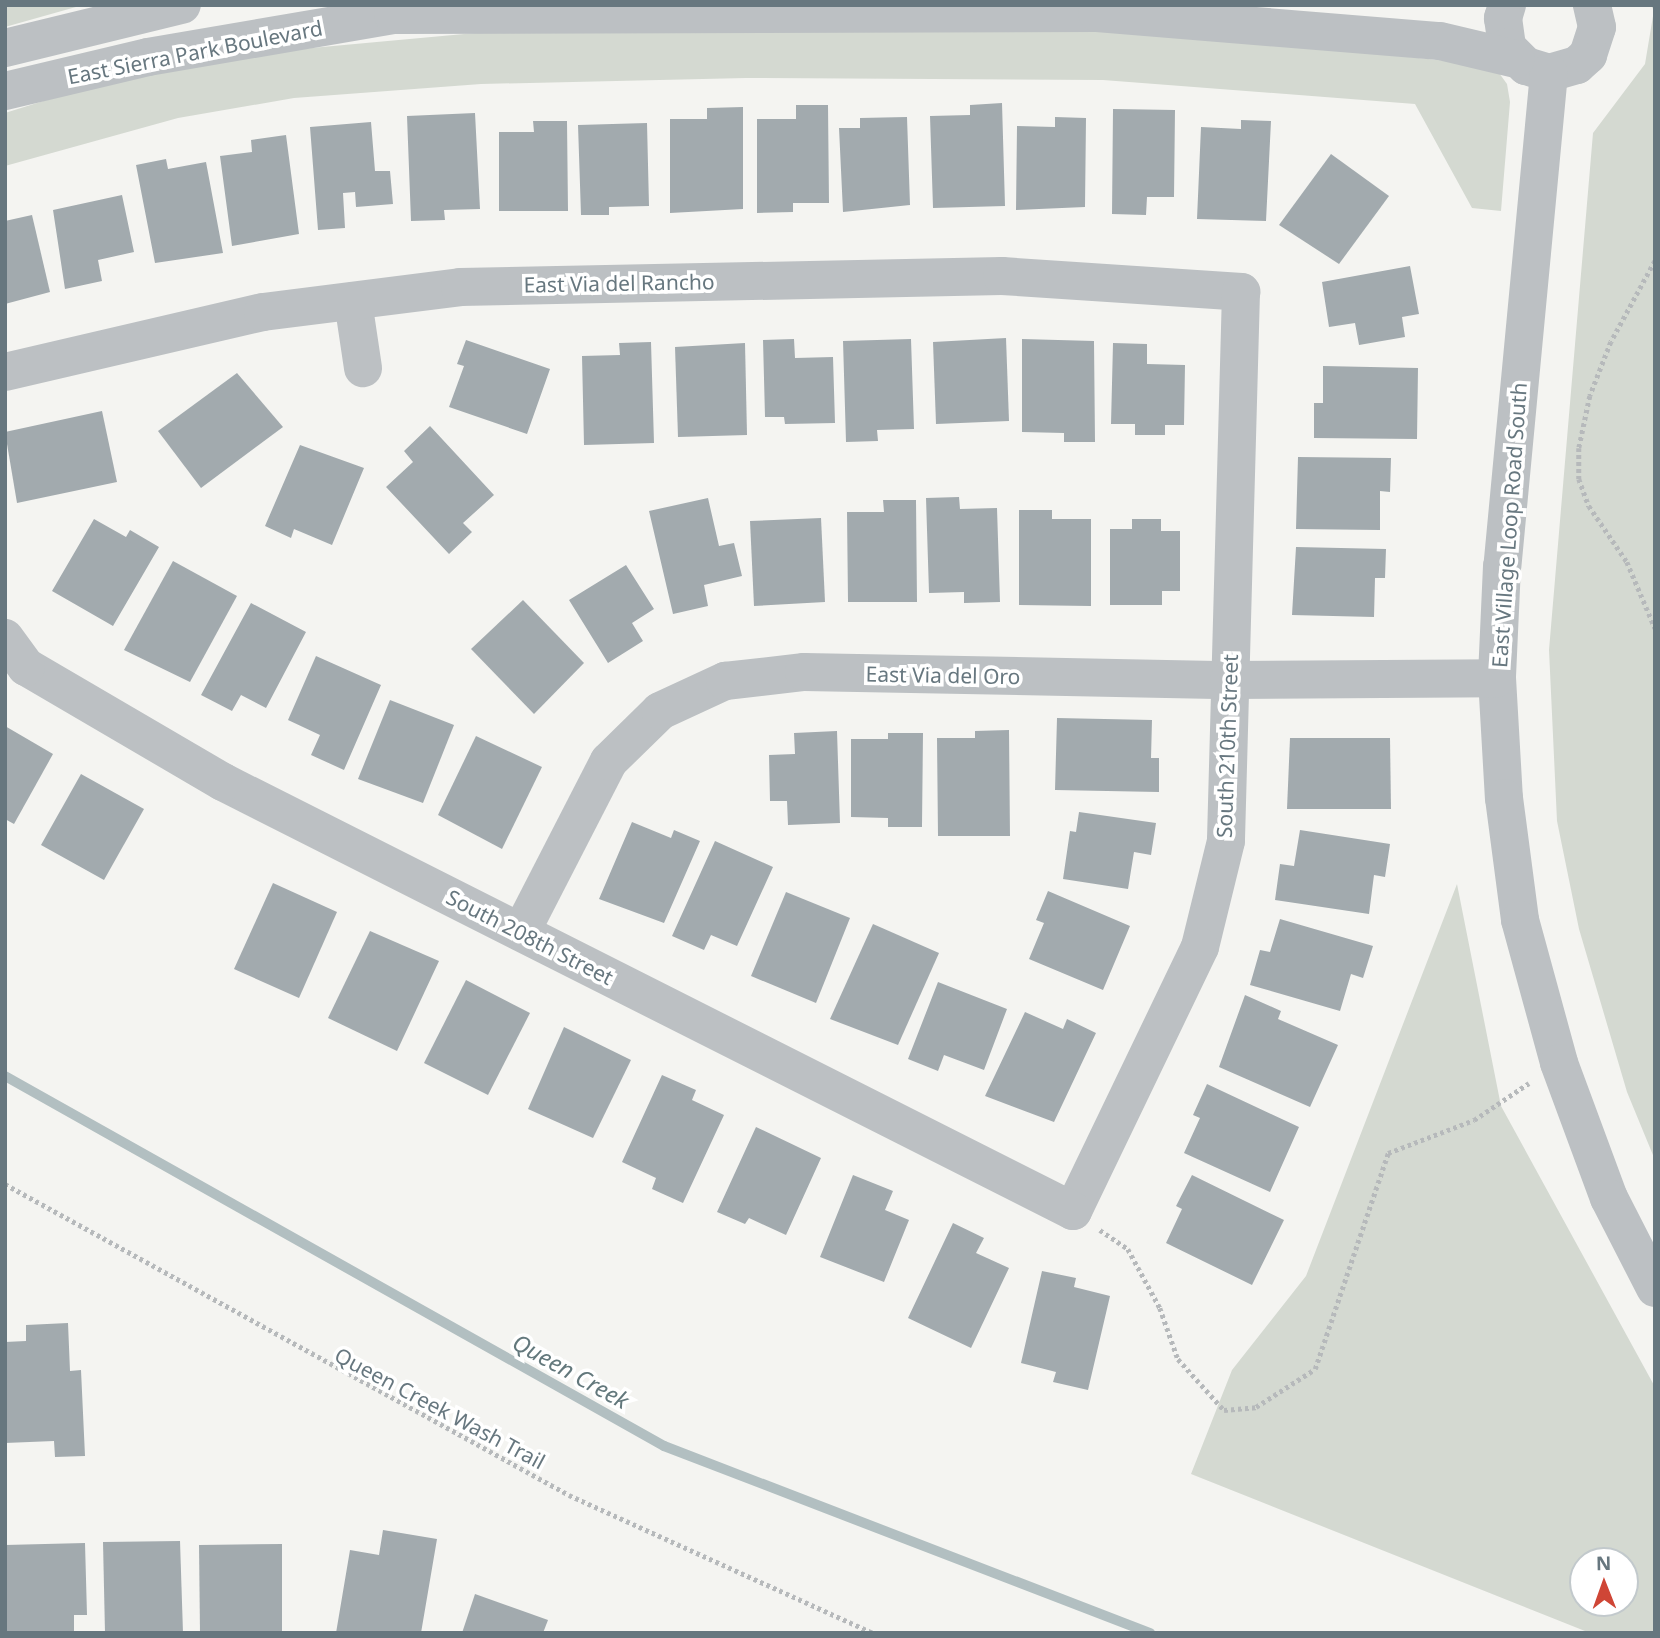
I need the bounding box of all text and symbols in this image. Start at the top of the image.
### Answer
street label: East Sierra Park Boulevard [65,15,325,89]
street label: East Via del Rancho [523,269,715,297]
street label: East Village Loop Road South [1486,382,1532,668]
street label: South 210th Street [1211,654,1243,838]
street label: East Via del Oro [865,661,1021,689]
street label: South 208th Street [442,884,618,990]
water label: Queen Creek [508,1328,634,1414]
street label: Queen Creek Wash Trail [331,1342,549,1474]
north arrow [1569,1547,1639,1617]
text: N [1596,1550,1612,1576]

